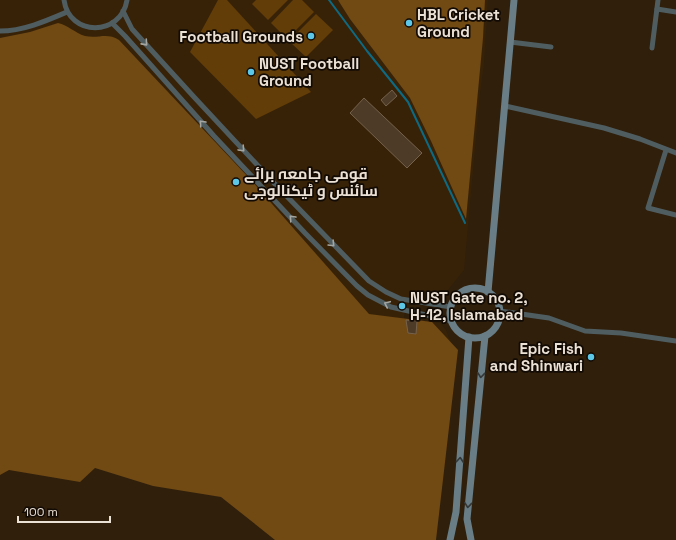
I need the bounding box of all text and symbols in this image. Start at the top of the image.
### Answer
place label: HBL Cricket Ground [417,5,500,41]
marker: HBL Cricket Ground [404,18,414,28]
place label: Football Grounds [179,27,303,46]
marker: Football Grounds [306,31,316,41]
one-way arrow [141,38,148,46]
place label: NUST Football Ground [259,54,359,90]
marker: NUST Football Ground [246,67,256,77]
one-way arrow [200,121,207,128]
one-way arrow [238,144,245,152]
place label: قومی جامعہ برائے سائنس و ٹیکنالوجی [244,164,378,200]
marker: قومی جامعہ برائے سائنس و ٹیکنالوجی [231,177,241,187]
one-way arrow [289,215,296,223]
one-way arrow [327,239,335,247]
place label: NUST Gate no. 2, H-12, Islamabad [410,288,528,324]
one-way arrow [384,301,391,309]
marker: NUST Gate no. 2, H-12, Islamabad [397,301,407,311]
place label: Epic Fish and Shinwari [490,339,583,375]
marker: Epic Fish and Shinwari [586,352,596,362]
one-way arrow [477,372,486,378]
one-way arrow [456,457,465,463]
scale bar [18,498,110,524]
one-way arrow [464,502,473,508]
text: 100 m [24,504,58,520]

